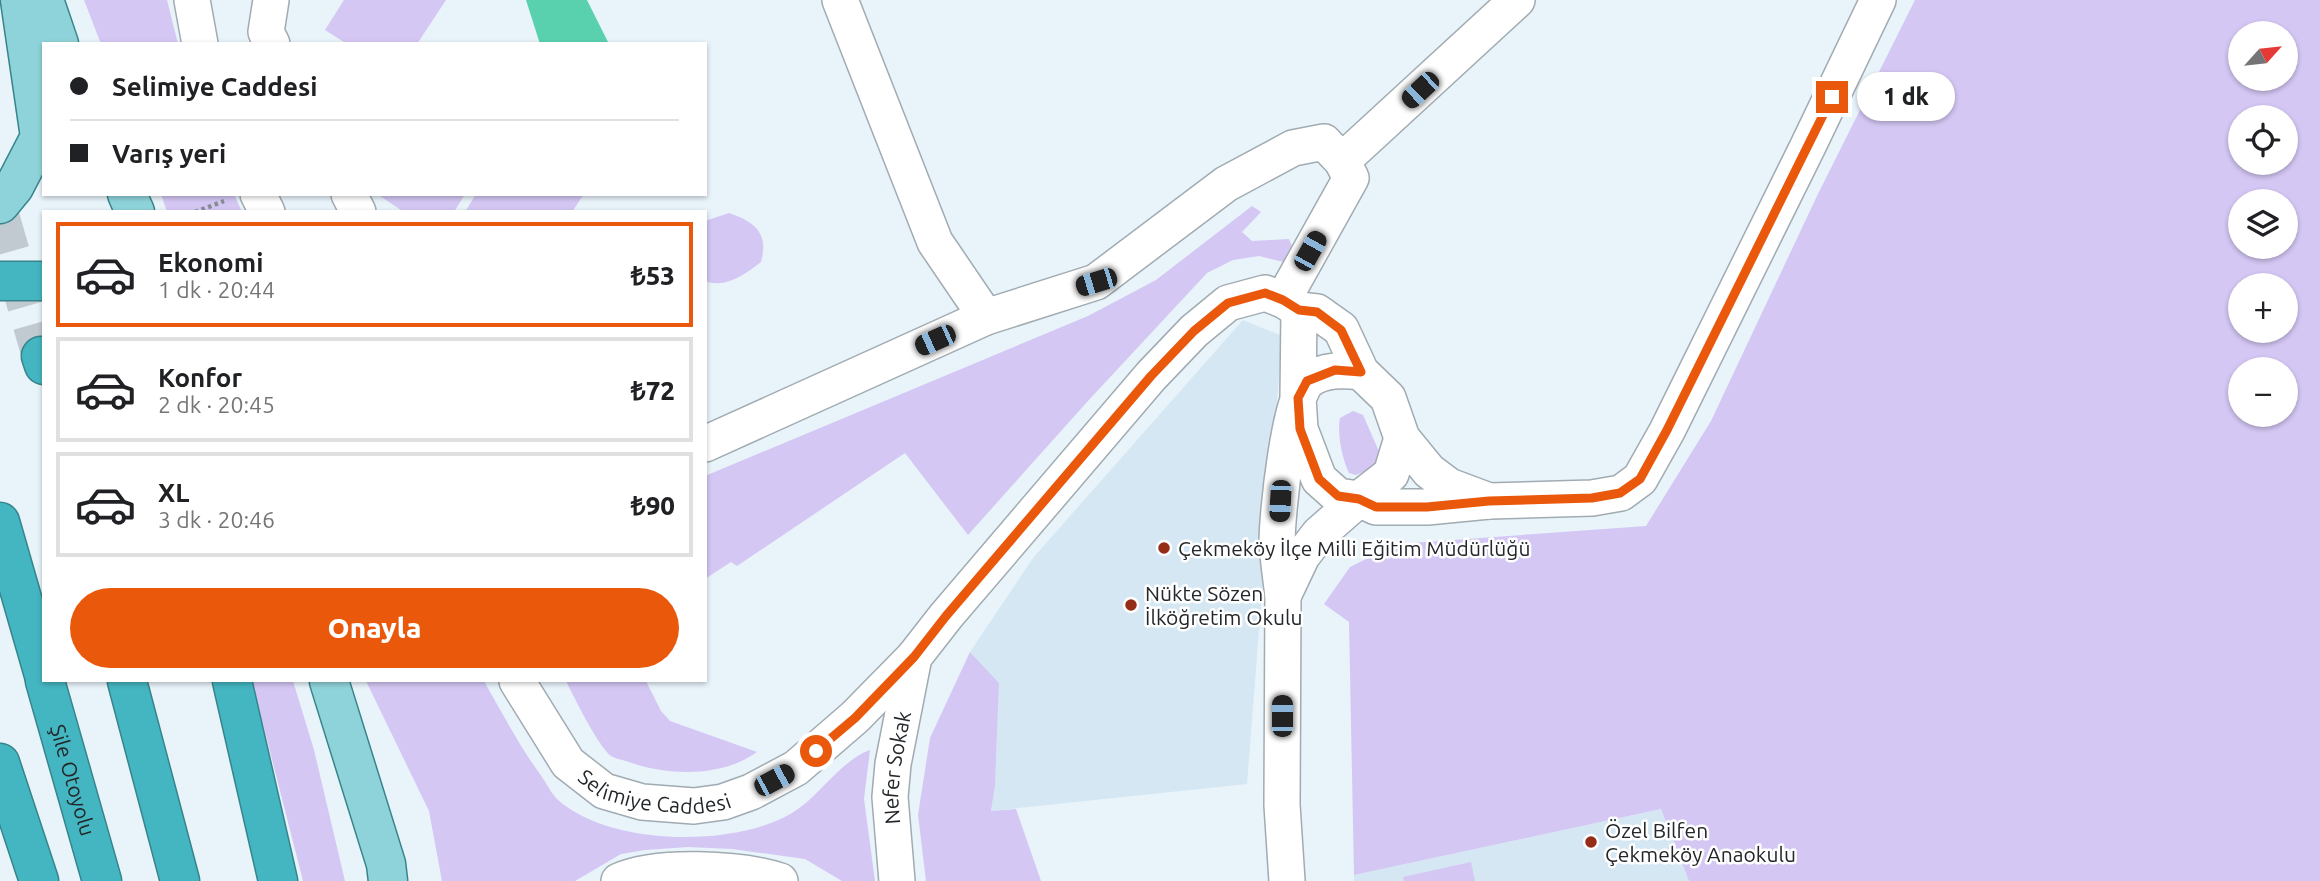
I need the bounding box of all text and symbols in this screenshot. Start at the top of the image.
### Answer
north arrow [2228,21,2298,91]
map controls [2228,21,2298,427]
car [1398,68,1443,112]
text: Selimiye Caddesi [112,72,317,101]
callout: 1 dk [1856,72,1954,122]
route end [1816,81,1848,113]
text: 1 dk [1883,84,1929,109]
button: locate [2228,105,2298,175]
text: Varış yeri [112,139,226,168]
button: layers [2228,189,2298,259]
car [1291,228,1330,274]
icon: car [74,243,137,306]
text: Ekonomi [158,248,263,277]
text: ₺53 [631,261,675,290]
car [1073,266,1120,298]
button: + [2228,273,2298,343]
text: 1 dk · 20:44 [158,277,275,302]
car [912,322,959,358]
button: − [2228,357,2298,427]
icon: car [74,358,137,421]
text: Konfor [158,363,242,392]
text: ₺72 [631,376,675,405]
text: 2 dk · 20:45 [158,392,275,417]
icon: car [74,473,137,536]
text: XL [158,478,189,507]
car [1269,479,1292,523]
text: ₺90 [631,491,675,520]
text: 3 dk · 20:46 [158,507,275,532]
place label: Çekmeköy İlçe Milli Eğitim Müdürlüğü [1178,536,1530,560]
marker: Çekmeköy İlçe Milli Eğitim Müdürlüğü [1156,540,1172,556]
place label: Nükte Sözen İlköğretim Okulu [1145,581,1303,629]
button: Onayla [70,588,679,668]
marker: Nükte Sözen İlköğretim Okulu [1123,597,1139,613]
car [1272,695,1293,737]
street label: Nefer Sokak [878,709,915,825]
street label: Şile Otoyolu [46,722,100,839]
route start [800,735,832,767]
car [751,761,798,799]
street label: Selimiye Caddesi [574,764,734,818]
place label: Özel Bilfen Çekmeköy Anaokulu [1605,818,1796,866]
marker: Özel Bilfen Çekmeköy Anaokulu [1583,834,1599,850]

